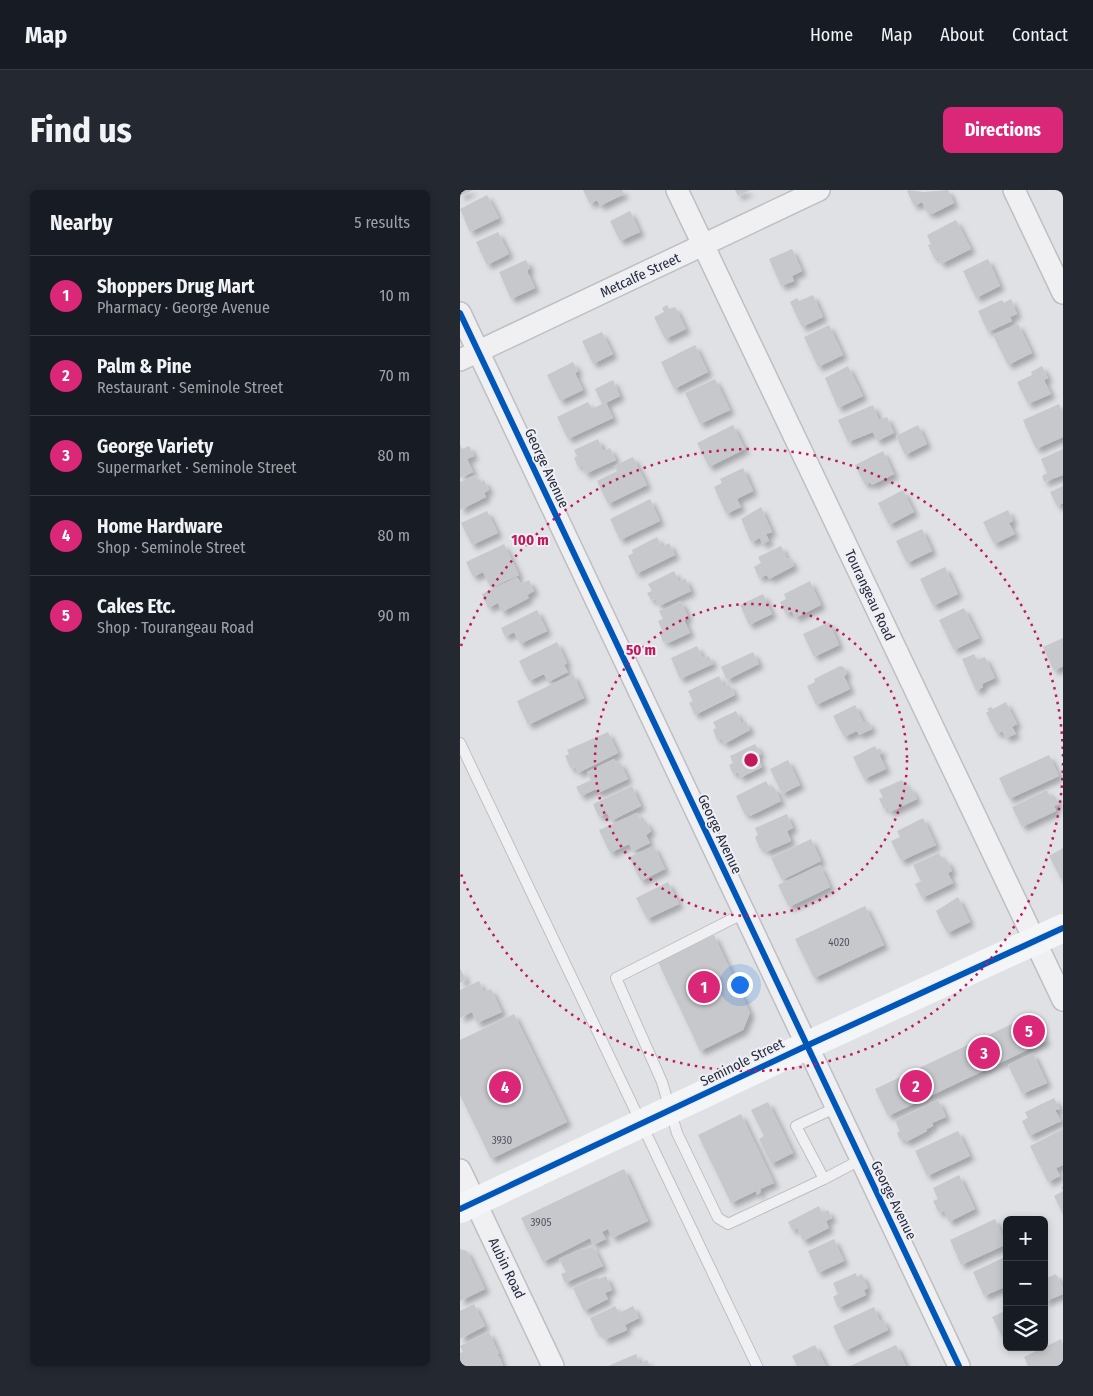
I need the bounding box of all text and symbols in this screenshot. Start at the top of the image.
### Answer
text: Map [25,21,67,49]
text: Home [810,24,853,46]
text: Map [881,24,912,46]
text: About [940,24,984,46]
text: Contact [1012,24,1068,46]
button: Directions [943,107,1063,153]
text: Find us [30,109,132,151]
text: Nearby [50,210,112,236]
text: 5 results [354,213,410,232]
street label: Metcalfe Street [598,249,683,301]
text: Shoppers Drug Mart [97,275,255,298]
text: 1 [63,286,69,305]
text: 10 m [379,286,410,305]
text: Pharmacy · George Avenue [97,298,270,317]
text: Palm & Pine [97,355,191,378]
text: 2 [62,366,70,385]
text: 70 m [379,366,410,385]
text: Restaurant · Seminole Street [97,378,283,397]
street label: George Avenue [521,426,572,511]
text: George Variety [97,435,213,458]
text: 3 [62,446,70,465]
text: 80 m [378,446,410,465]
text: Supermarket · Seminole Street [97,458,297,477]
text: Home Hardware [97,515,223,538]
text: 4 [62,526,70,545]
text: 80 m [378,526,410,545]
text: 100 m [511,531,549,549]
text: Shop · Seminole Street [97,538,245,557]
street label: Tourangeau Road [841,547,898,644]
text: Cakes Etc. [97,595,175,618]
text: 5 [62,606,70,625]
text: 90 m [378,606,410,625]
text: Shop · Tourangeau Road [97,618,254,637]
text: 50 m [626,641,656,659]
centre of rings [742,751,760,769]
street label: George Avenue [694,792,745,877]
house number: 4020 [828,936,850,949]
pin: 1 [688,968,720,1006]
your location [727,972,753,998]
pin: 5 [1013,1012,1045,1050]
pin: 3 [968,1034,1000,1072]
street label: Seminole Street [698,1035,787,1090]
pin: 2 [900,1067,932,1105]
pin: 4 [489,1068,521,1106]
house number: 3930 [492,1134,513,1147]
street label: George Avenue [867,1158,920,1242]
house number: 3905 [531,1216,551,1229]
map controls [1003,1216,1048,1351]
button: + [1003,1216,1048,1261]
street label: Aubin Road [485,1235,529,1301]
button: − [1003,1261,1048,1306]
button: layers [1003,1306,1048,1351]

